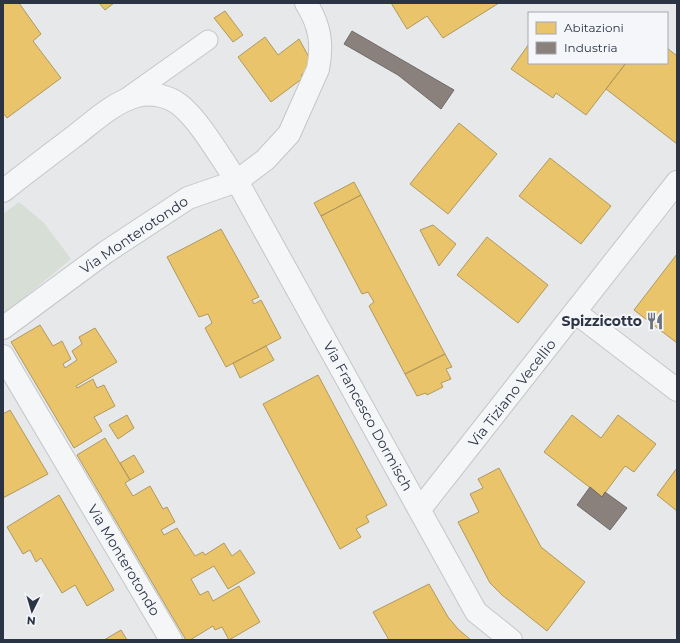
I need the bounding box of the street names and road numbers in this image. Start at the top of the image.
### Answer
street label: Via Monterotondo [76,192,192,278]
street label: Via Tiziano Vecellio [464,335,560,450]
street label: Via Francesco Dormisch [319,338,417,494]
street label: Via Monterotondo [84,501,164,619]

